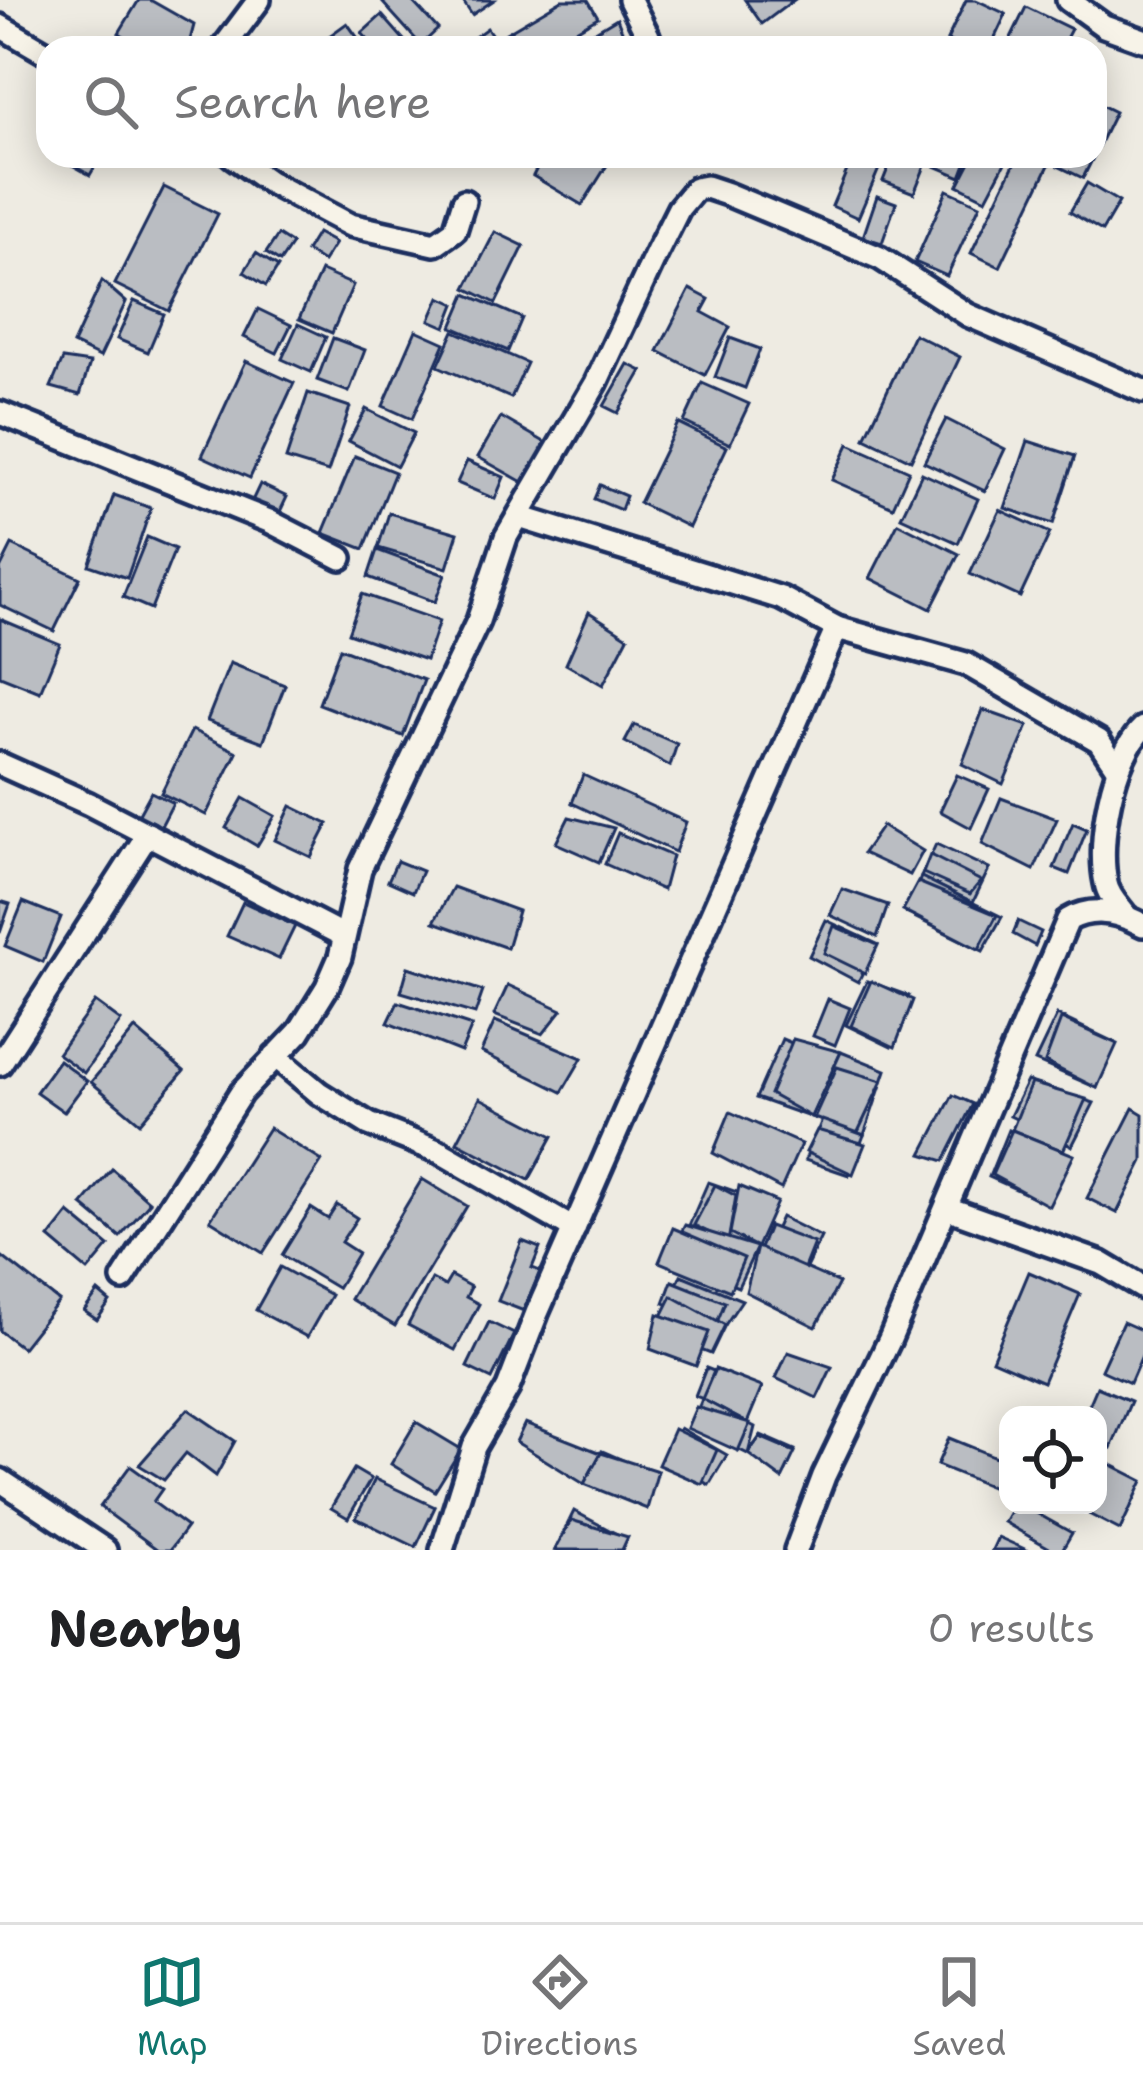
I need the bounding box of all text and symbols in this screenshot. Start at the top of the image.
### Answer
search box [36,36,1107,168]
icon: search [78,69,144,135]
text: Search here [174,72,431,132]
map controls [999,1406,1107,1514]
button: locate [999,1406,1107,1514]
text: Nearby [48,1594,243,1662]
text: 0 results [928,1602,1095,1654]
tab: Map [137,1949,208,2066]
tab: Directions [481,1949,639,2066]
tab: Saved [912,1949,1006,2066]

